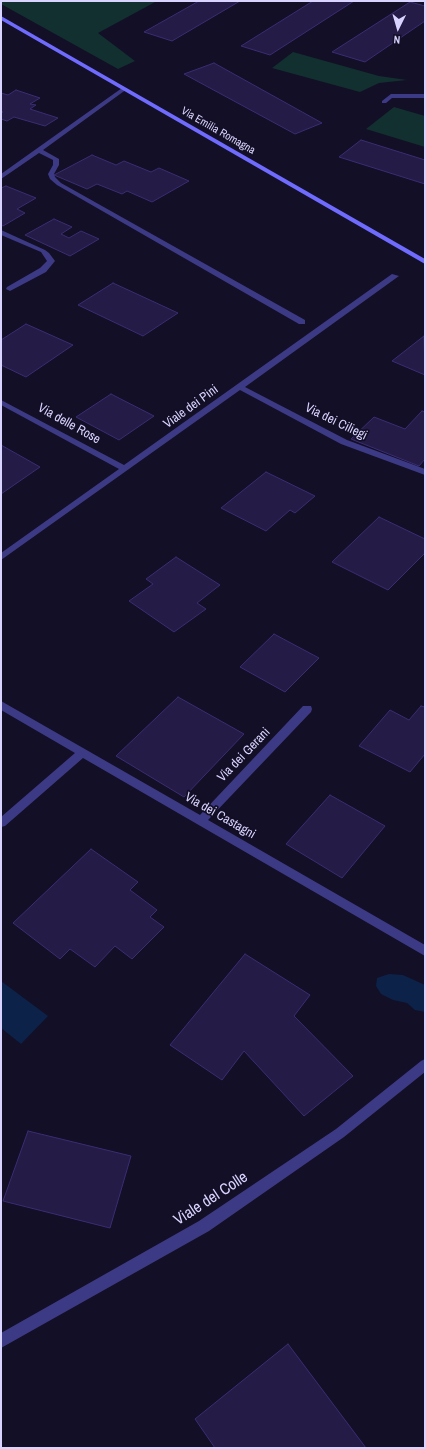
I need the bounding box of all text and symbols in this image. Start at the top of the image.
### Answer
north arrow [378,8,418,48]
text: N [393,33,401,47]
street label: Via Emilia Romagna [179,105,257,157]
street label: Viale dei Pini [161,382,221,432]
street label: Via delle Rose [35,400,103,448]
street label: Via dei Ciliegi [302,400,370,444]
street label: Via dei Gerani [214,725,274,785]
street label: Via dei Castagni [182,789,258,843]
street label: Viale del Colle [170,1168,252,1230]

